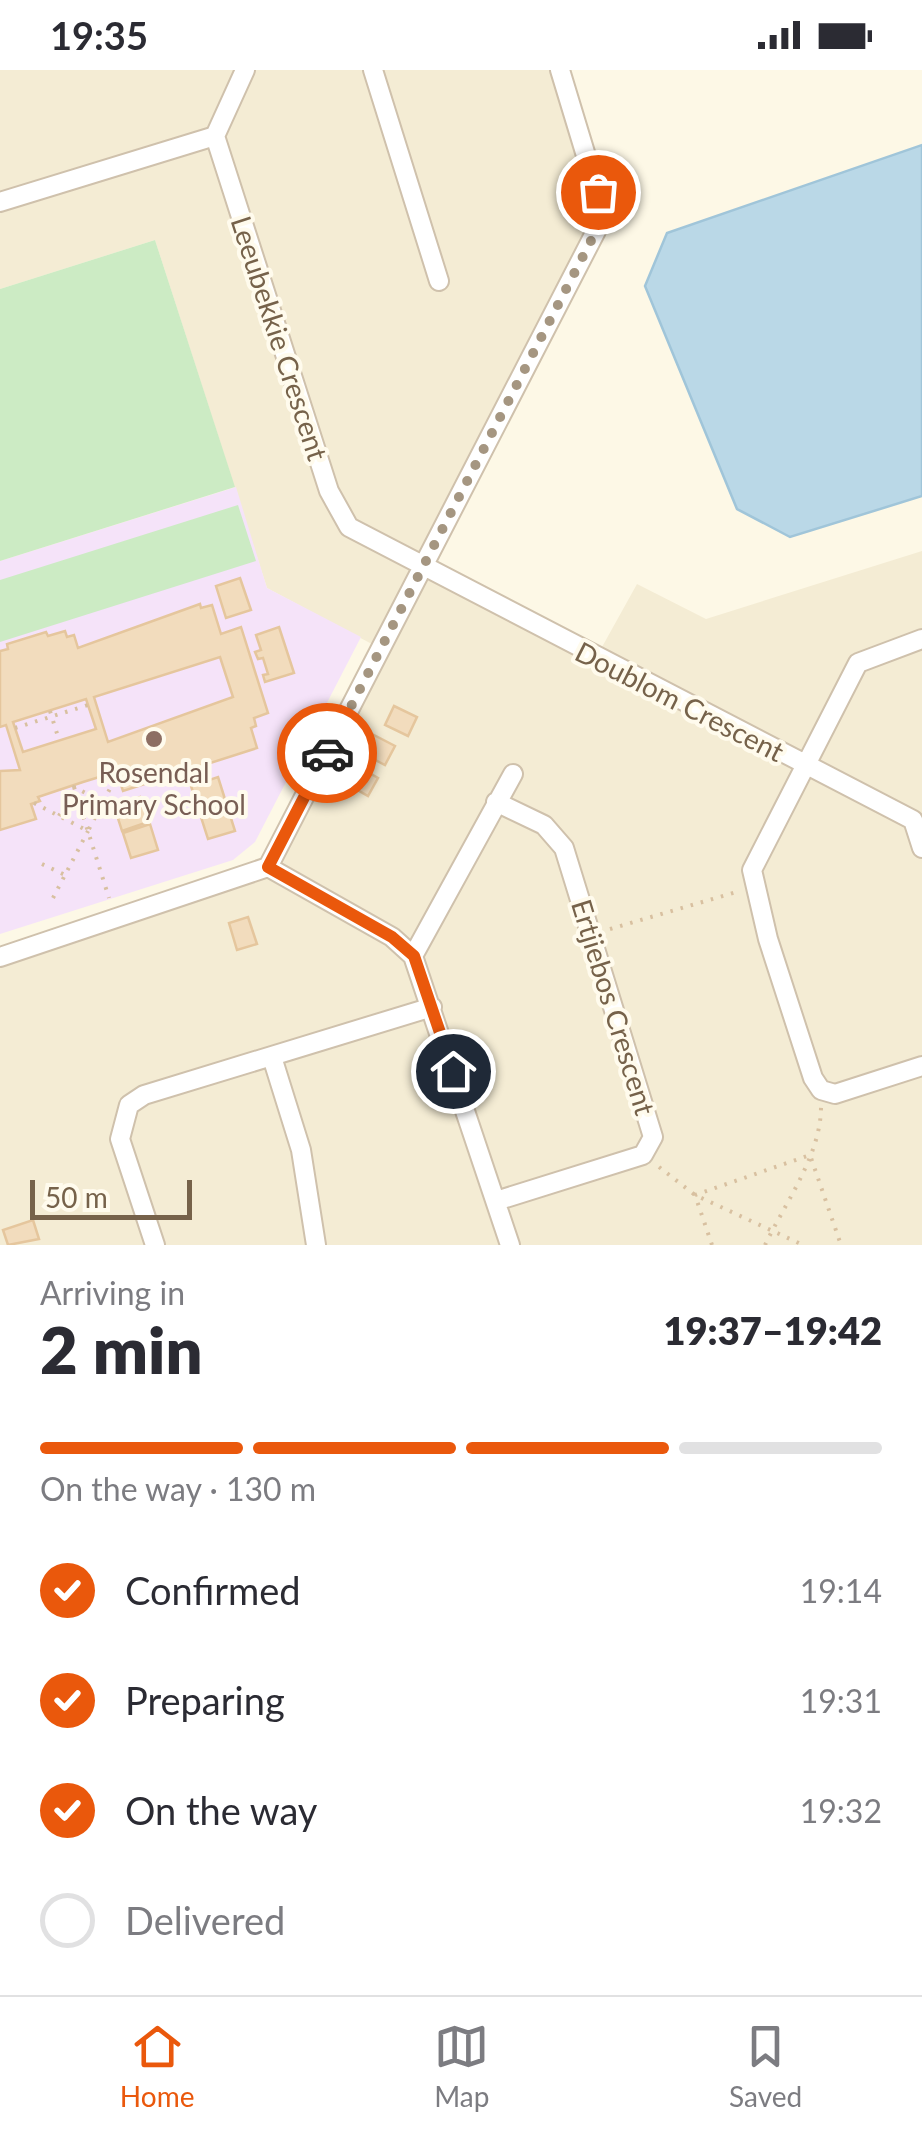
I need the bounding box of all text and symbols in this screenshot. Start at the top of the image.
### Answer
text: 19:35 [50,12,148,58]
pin [556,150,641,235]
icon: bag [571,165,626,220]
street label: Leeubekkie Crescent [224,212,336,464]
street label: Doublom Crescent [570,634,790,768]
courier [277,703,377,803]
icon: car [300,726,355,781]
marker: Rosendal Primary School [143,728,165,750]
place label: Rosendal Primary School [62,755,246,821]
street label: Ertjiebos Crescent [565,895,663,1119]
pin [411,1029,496,1114]
icon: home [426,1044,481,1099]
scale bar [30,1175,192,1220]
text: 50 m [45,1180,108,1214]
text: Arriving in [40,1273,185,1312]
text: 19:37–19:42 [663,1307,882,1353]
text: 2 min [40,1310,202,1388]
text: On the way · 130 m [40,1469,316,1508]
icon: check [40,1563,95,1618]
text: Confirmed [125,1567,301,1613]
text: 19:14 [800,1571,882,1610]
icon: check [40,1673,95,1728]
text: Preparing [125,1677,285,1723]
text: 19:31 [800,1681,882,1720]
icon: check [40,1783,95,1838]
text: On the way [125,1787,317,1833]
text: 19:32 [800,1791,882,1830]
text: Delivered [125,1897,285,1943]
tab: Home [120,2019,194,2113]
tab: Map [434,2019,489,2113]
tab: Saved [729,2019,802,2113]

